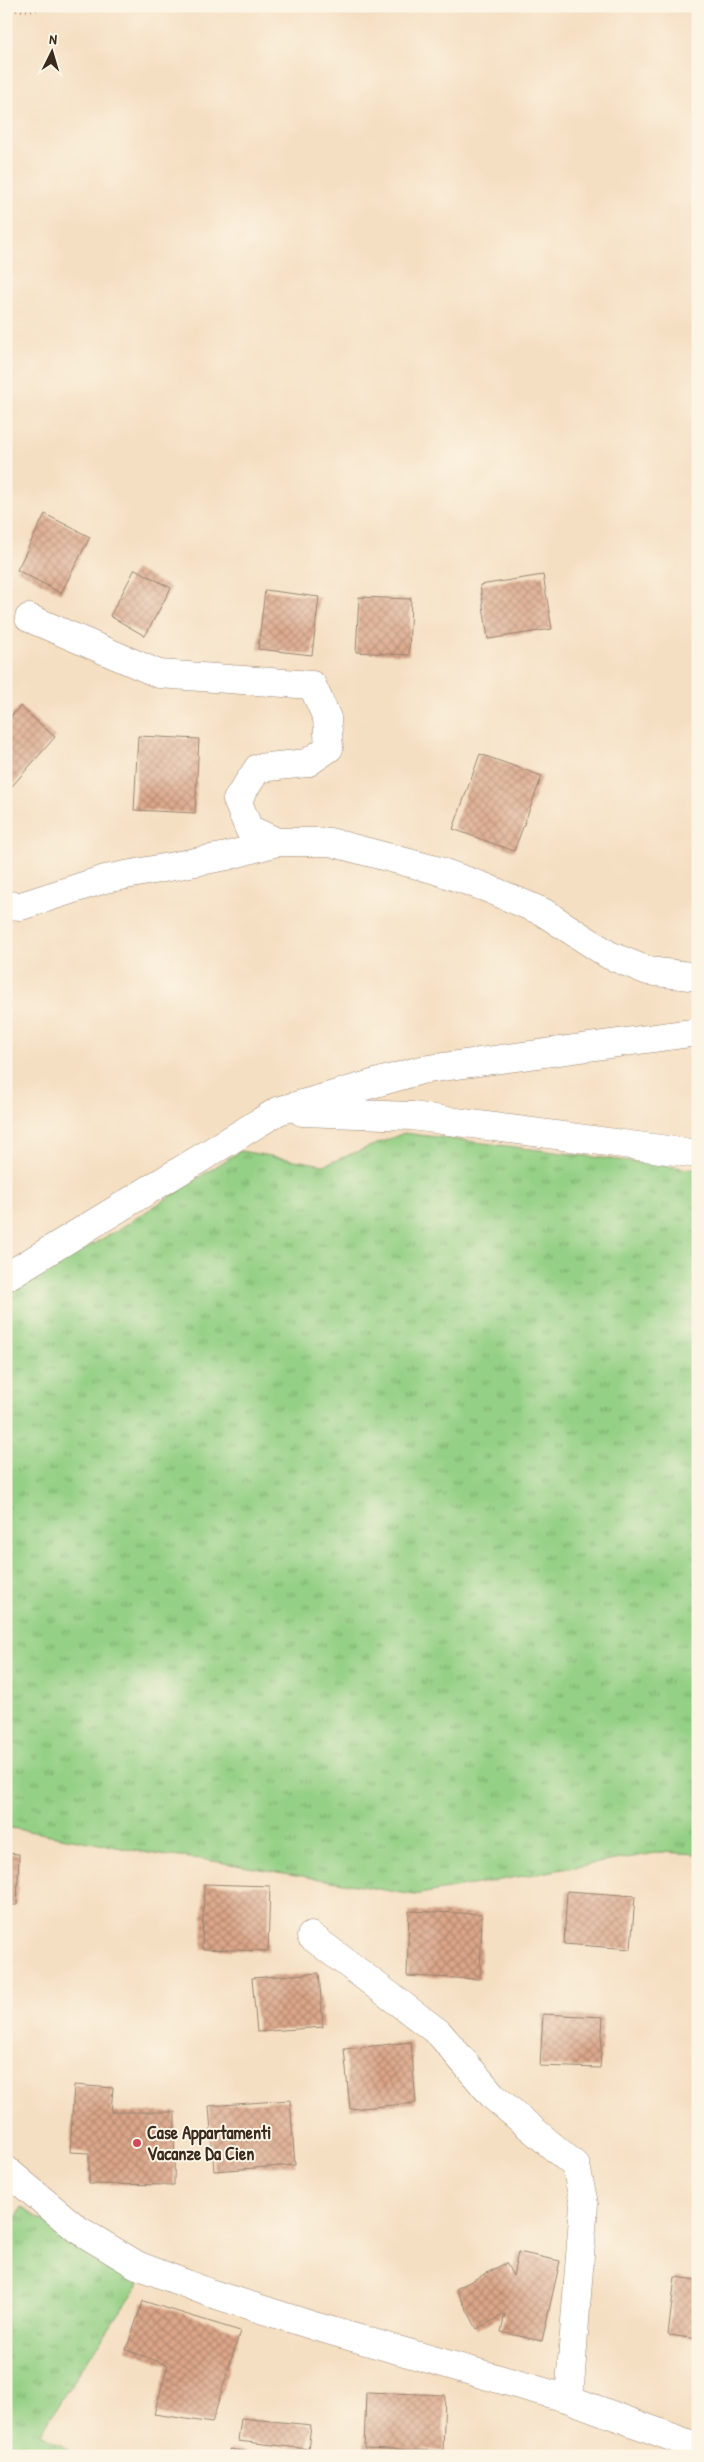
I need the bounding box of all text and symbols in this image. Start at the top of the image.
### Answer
north arrow [28,28,78,78]
text: N [49,29,58,48]
place label: Case Appartamenti Vacanze Da Cien [147,2120,271,2166]
marker: Case Appartamenti Vacanze Da Cien [131,2137,143,2149]

